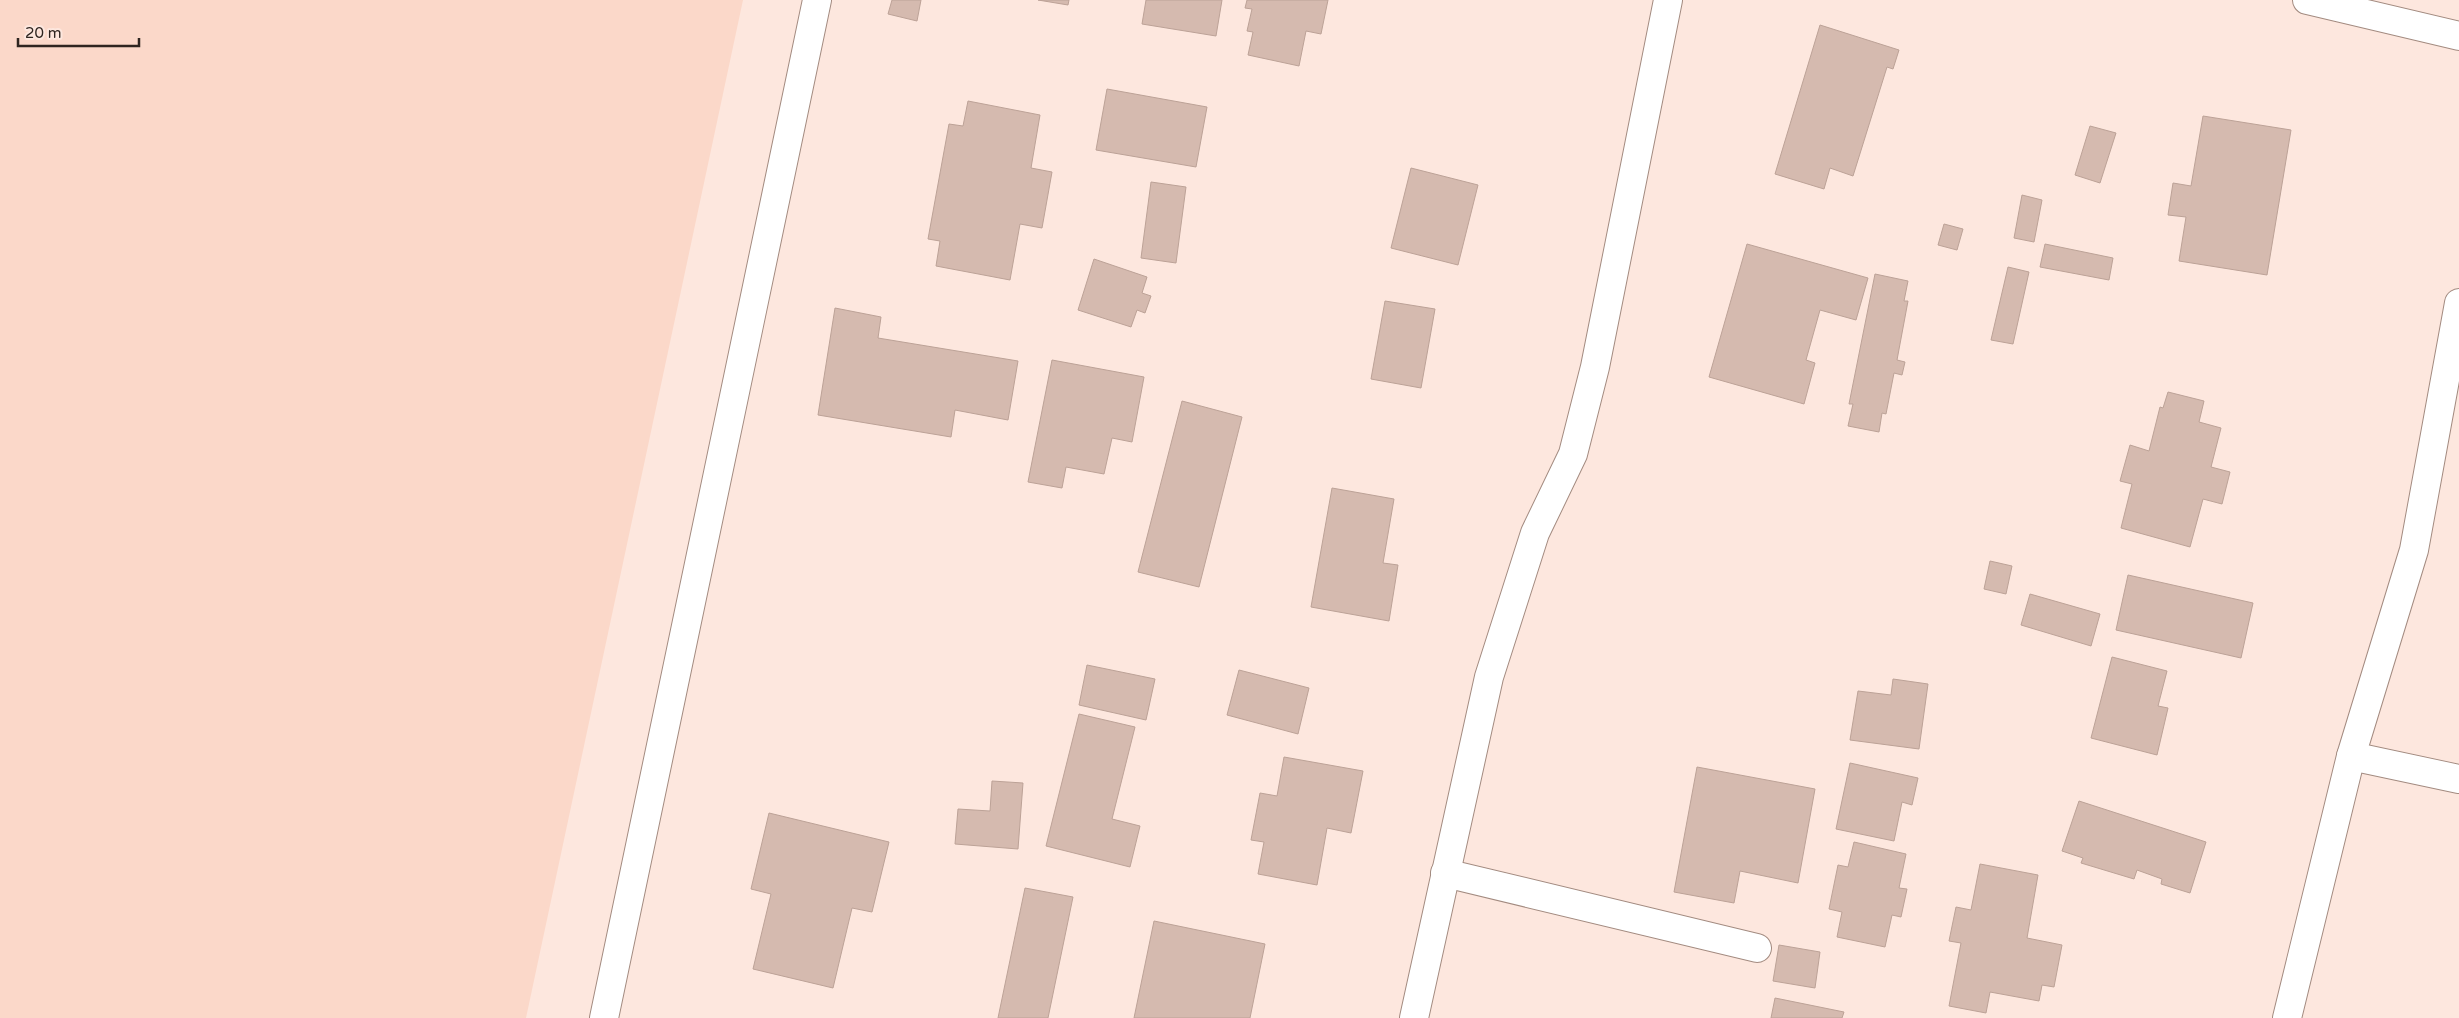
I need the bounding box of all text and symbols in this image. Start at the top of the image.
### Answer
scale bar [18,15,139,47]
text: 20 m [25,24,62,42]

